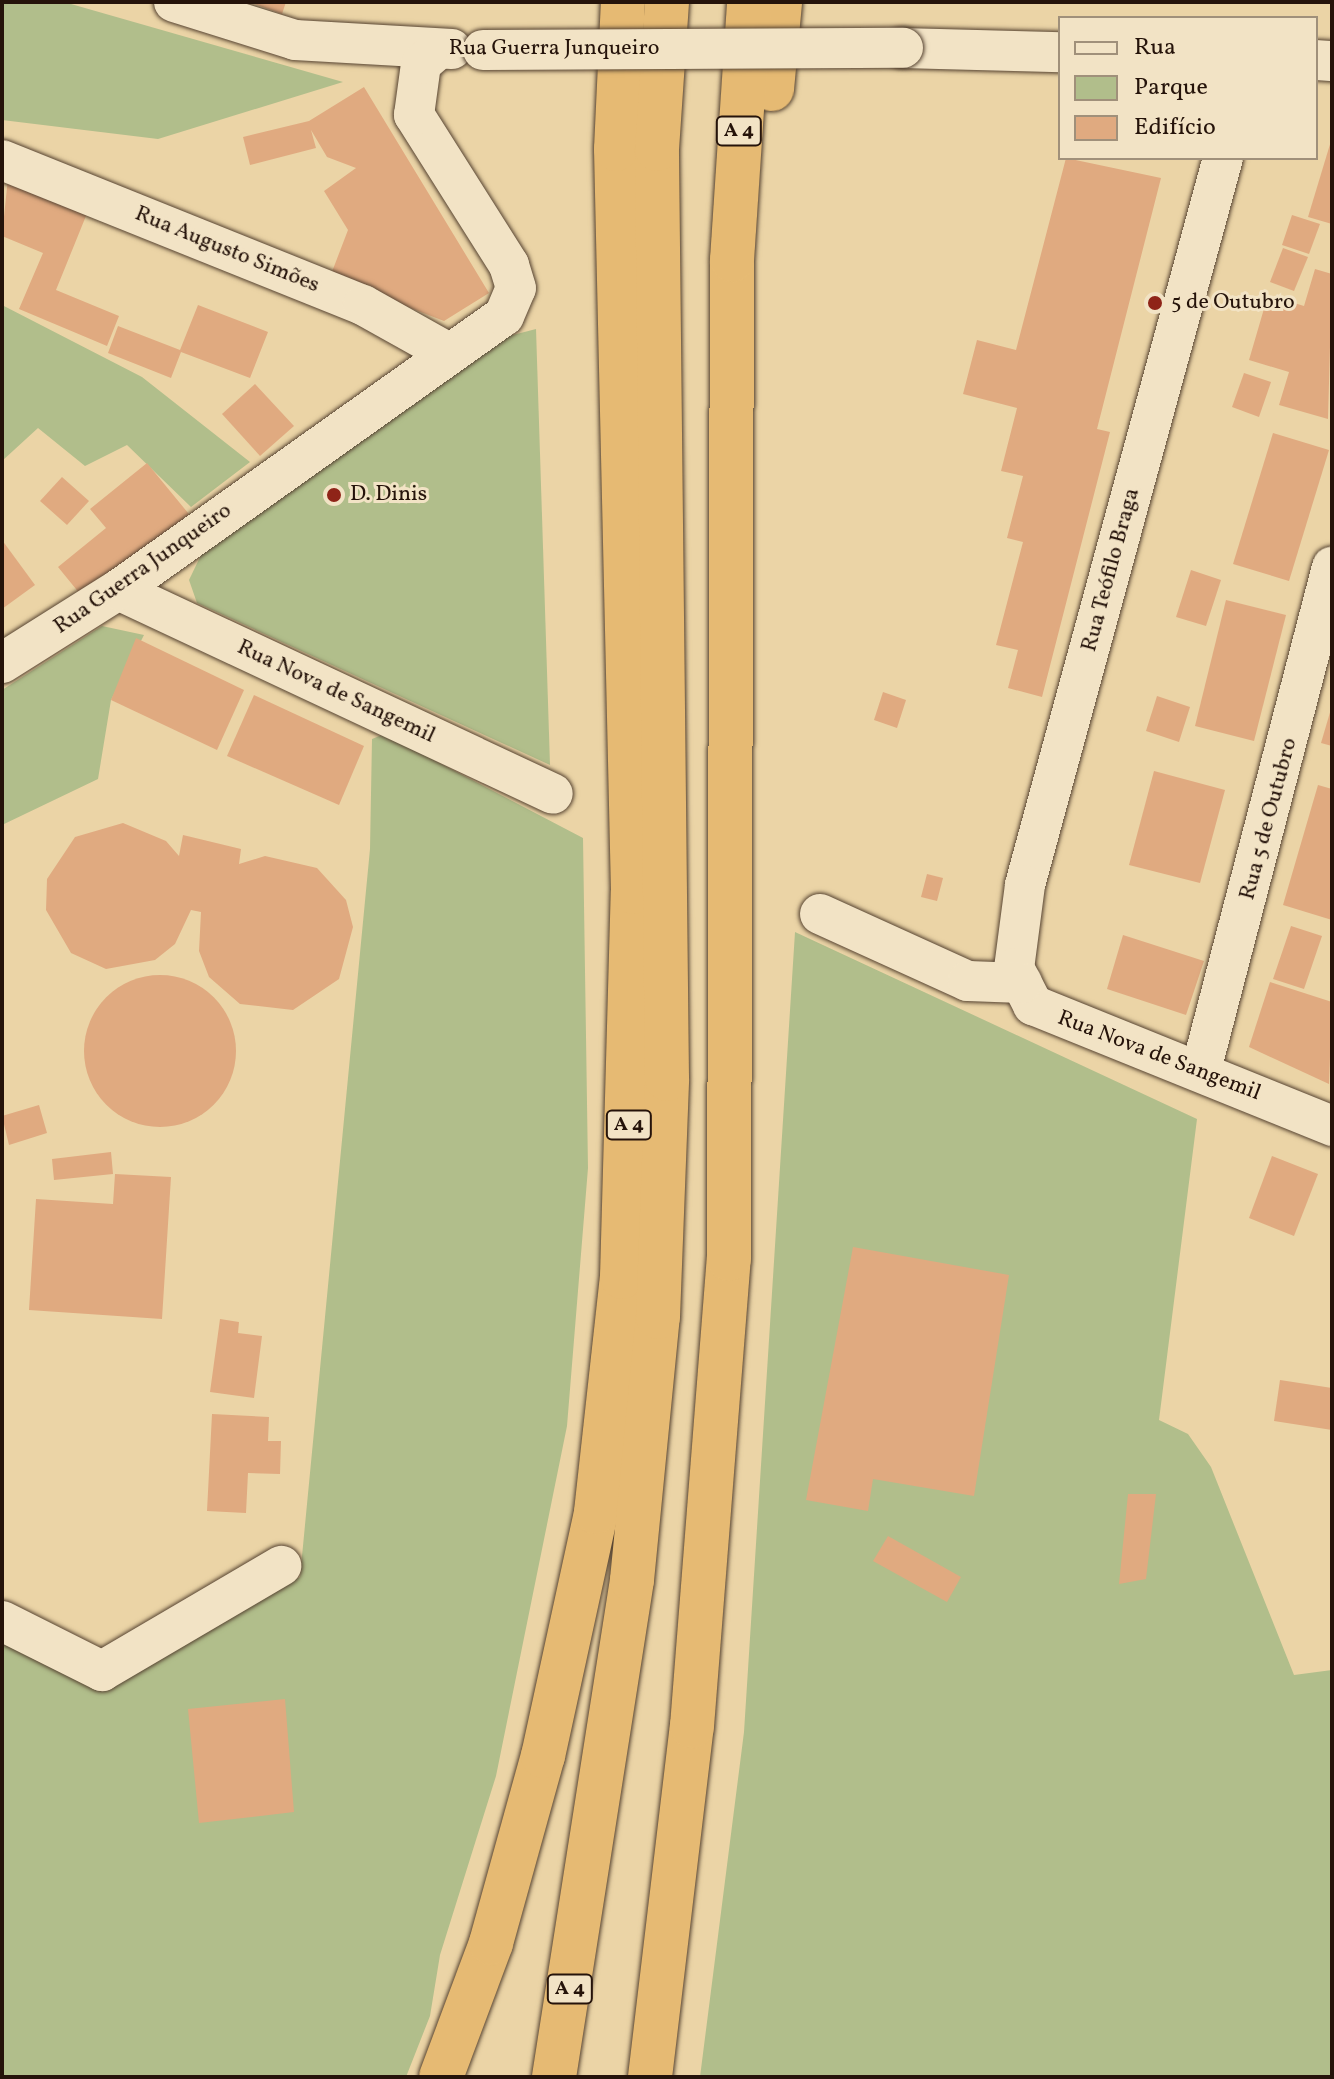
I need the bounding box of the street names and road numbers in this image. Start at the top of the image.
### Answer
street label: Rua Guerra Junqueiro [449,36,659,62]
road number: A 4 [715,115,763,147]
street label: Rua Augusto Simões [131,201,323,299]
street label: Rua Teófilo Braga [1076,485,1146,655]
street label: Rua Guerra Junqueiro [49,498,237,640]
street label: Rua Nova de Sangemil [233,635,439,749]
street label: Rua 5 de Outubro [1235,735,1303,903]
street label: Rua Nova de Sangemil [1054,1005,1264,1107]
road number: A 4 [605,1109,653,1141]
road number: A 4 [546,1973,594,2005]

